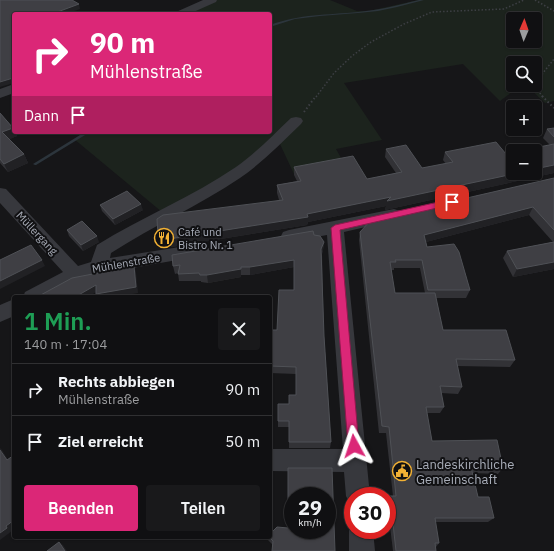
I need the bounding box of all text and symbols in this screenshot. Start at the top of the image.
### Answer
north arrow [506,12,542,48]
map controls [506,12,542,180]
text: 90 m [90,24,155,61]
icon: right [24,28,76,80]
button: search [506,56,542,92]
text: Mühlenstraße [90,60,203,83]
button: + [506,100,542,136]
icon: arrive [67,104,89,126]
text: Dann [24,106,59,125]
button: − [506,144,542,180]
pin [435,185,469,219]
icon: arrive [441,191,463,213]
street label: Müllergang [13,208,61,258]
place label: Café und Bistro Nr. 1 [178,225,233,252]
restaurant icon: Café und Bistro Nr. 1 [153,227,175,249]
street label: Mühlenstraße [91,250,161,276]
text: 1 Min. [24,305,92,337]
button: close [218,308,260,350]
text: 140 m · 17:04 [24,336,107,353]
text: Rechts abbiegen [58,372,175,391]
icon: right [24,379,46,401]
text: 90 m [225,380,260,399]
text: Mühlenstraße [58,391,139,408]
position arrow [333,425,375,467]
icon: arrive [24,431,46,453]
text: Ziel erreicht [58,432,144,451]
text: 50 m [225,432,260,451]
place label: Landeskirchliche Gemeinschaft [416,456,514,488]
public building icon: Landeskirchliche Gemeinschaft [391,460,413,482]
button: Beenden [24,485,138,531]
button: Teilen [146,485,260,531]
speed limit sign: 30 [344,487,396,539]
text: 29 [298,494,322,521]
text: km/h [298,516,322,529]

